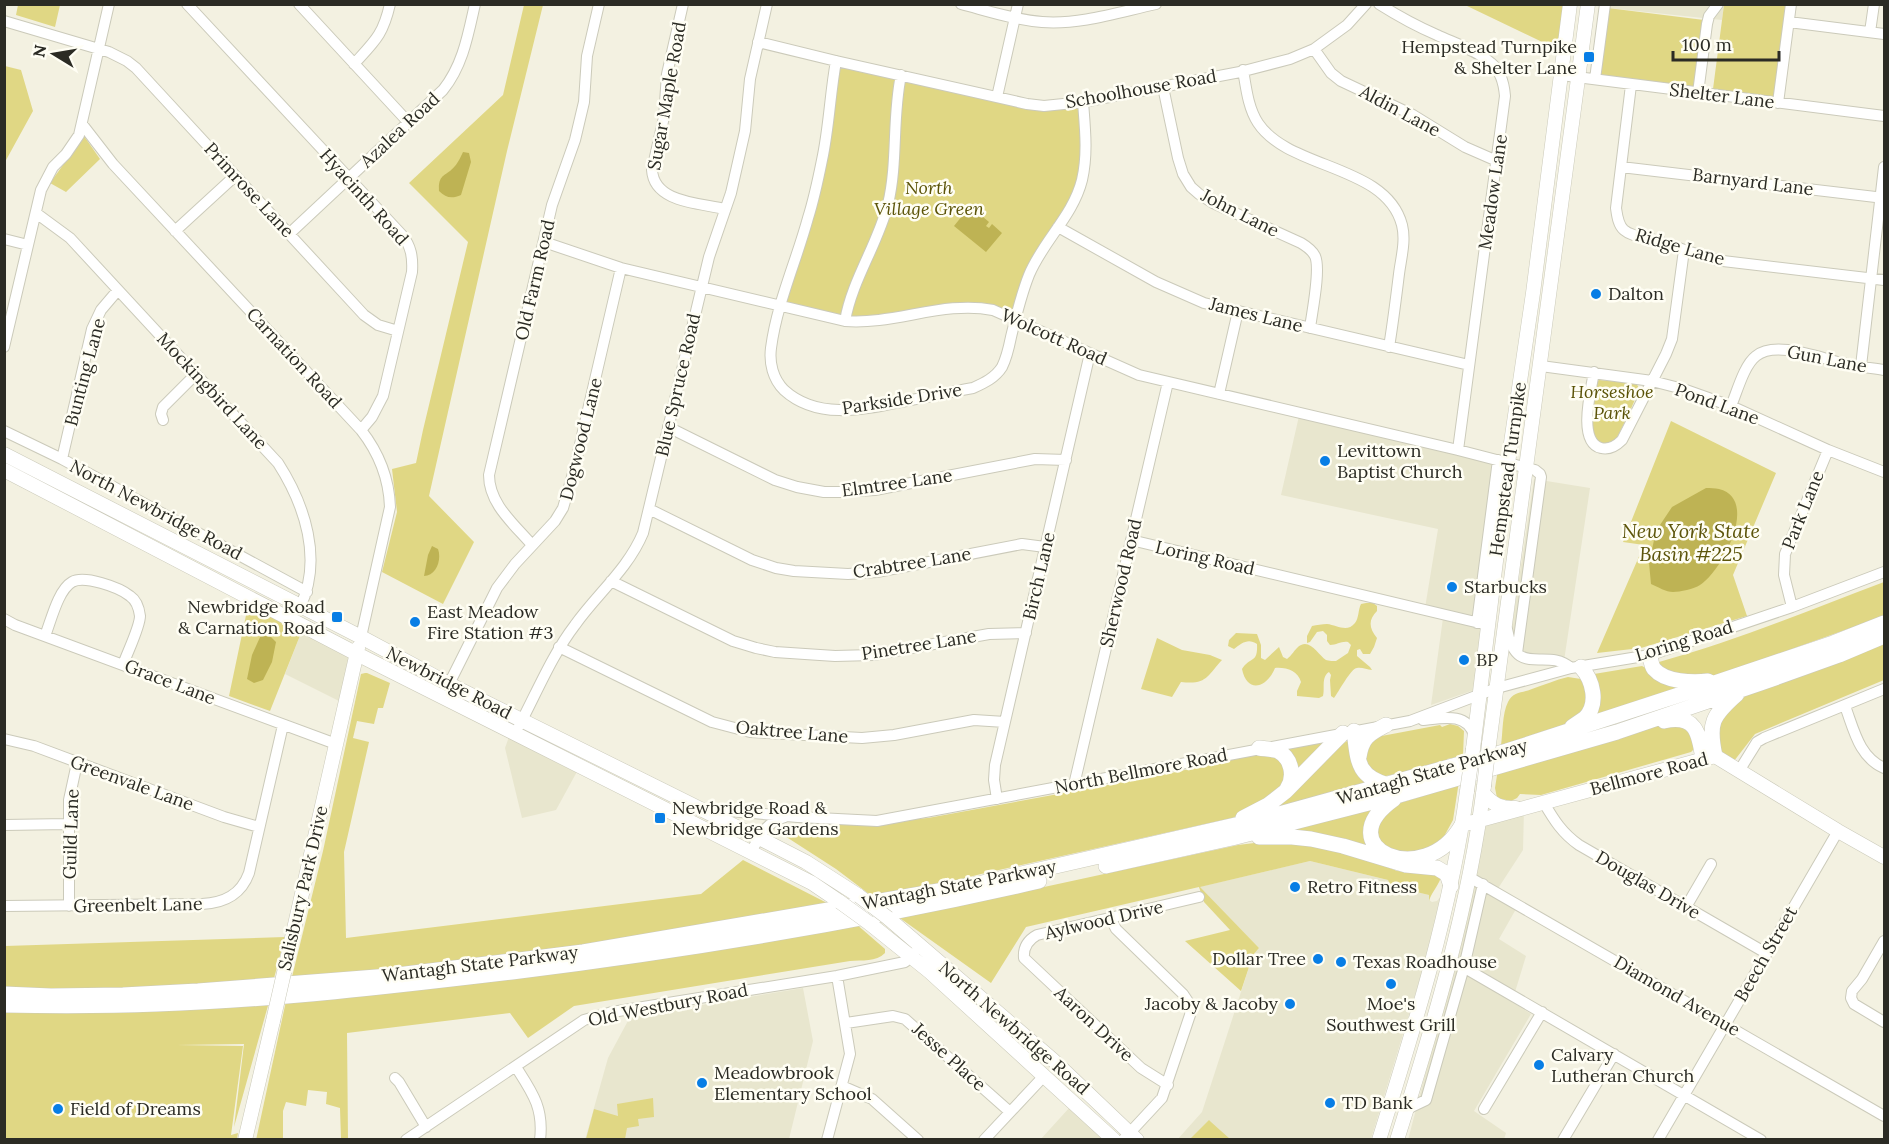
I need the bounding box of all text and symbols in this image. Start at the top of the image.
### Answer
street label: Sugar Maple Road [642,20,691,172]
north arrow [24,24,84,84]
scale bar [1673,24,1780,62]
text: 100 m [1682,33,1732,56]
place label: Hempstead Turnpike & Shelter Lane [1401,35,1577,79]
text: N [28,43,50,59]
marker: Hempstead Turnpike & Shelter Lane [1582,50,1596,64]
street label: Schoolhouse Road [1063,64,1219,113]
street label: Shelter Lane [1668,78,1776,113]
street label: Aldin Lane [1355,79,1445,142]
street label: Azalea Road [354,87,444,173]
street label: Meadow Lane [1473,132,1512,251]
street label: Primrose Lane [199,137,299,242]
street label: Hyacinth Road [315,144,414,250]
street label: Barnyard Lane [1691,163,1815,200]
park label: North Village Green [874,176,984,220]
street label: John Lane [1197,183,1283,242]
street label: Old Farm Road [509,217,560,343]
street label: Ridge Lane [1633,223,1728,270]
place label: Dalton [1608,282,1664,305]
marker: Dalton [1589,287,1603,301]
street label: James Lane [1206,292,1305,337]
street label: Carnation Road [242,302,347,413]
street label: Wolcott Road [998,303,1111,370]
street label: Blue Spruce Road [650,311,705,459]
street label: Bunting Lane [59,315,110,428]
street label: Mockingbird Lane [152,327,273,454]
street label: Gun Lane [1785,340,1869,378]
street label: Dogwood Lane [554,375,607,503]
street label: Parkside Drive [840,378,964,419]
street label: Pond Lane [1672,378,1763,430]
street label: Hempstead Turnpike [1484,380,1531,558]
park label: Horseshoe Park [1570,380,1654,424]
place label: Levittown Baptist Church [1337,439,1463,483]
street label: North Newbridge Road [66,454,247,565]
marker: Levittown Baptist Church [1318,454,1332,468]
street label: Elmtree Lane [840,463,954,502]
street label: Park Lane [1776,467,1829,553]
street label: Sherwood Road [1095,516,1147,649]
water label: New York State Basin #225 [1622,518,1760,566]
street label: Birch Lane [1017,529,1060,622]
street label: Loring Road [1153,535,1257,580]
street label: Crabtree Lane [851,542,973,583]
place label: Starbucks [1464,575,1547,598]
marker: Starbucks [1445,580,1459,594]
place label: Newbridge Road & Carnation Road [178,595,325,639]
place label: East Meadow Fire Station #3 [427,600,553,644]
marker: Newbridge Road & Carnation Road [330,610,344,624]
marker: East Meadow Fire Station #3 [408,615,422,629]
street label: Loring Road [1632,615,1736,666]
street label: Pinetree Lane [860,624,978,665]
street label: Newbridge Road [383,641,516,724]
place label: BP [1476,648,1498,671]
marker: BP [1457,653,1471,667]
street label: Grace Lane [122,654,219,709]
street label: Oaktree Lane [735,715,849,748]
street label: Wantagh State Parkway [1334,733,1530,810]
street label: North Bellmore Road [1052,742,1230,799]
street label: Bellmore Road [1587,747,1711,800]
street label: Greenvale Lane [67,750,197,816]
street label: Guild Lane [57,788,84,880]
place label: Newbridge Road & Newbridge Gardens [672,796,839,840]
street label: Salisbury Park Drive [272,803,333,973]
marker: Newbridge Road & Newbridge Gardens [653,811,667,825]
street label: Douglas Drive [1592,845,1705,924]
street label: Wantagh State Parkway [860,854,1058,915]
place label: Retro Fitness [1307,875,1417,898]
marker: Retro Fitness [1288,880,1302,894]
street label: Greenbelt Lane [73,892,203,917]
street label: Aylwood Drive [1041,895,1166,945]
street label: Beech Street [1729,902,1802,1006]
street label: Wantagh State Parkway [381,940,580,987]
place label: Dollar Tree [1212,947,1306,970]
place label: Texas Roadhouse [1353,950,1497,973]
street label: Diamond Avenue [1610,950,1745,1041]
marker: Dollar Tree [1311,952,1325,966]
marker: Texas Roadhouse [1334,955,1348,969]
street label: North Newbridge Road [934,956,1095,1100]
marker: Moe's Southwest Grill [1384,977,1398,991]
street label: Old Westbury Road [586,978,750,1031]
street label: Aaron Drive [1049,980,1139,1066]
place label: Jacoby & Jacoby [1144,992,1278,1015]
place label: Moe's Southwest Grill [1326,992,1456,1036]
marker: Jacoby & Jacoby [1283,997,1297,1011]
street label: Jesse Place [907,1017,991,1096]
place label: Calvary Lutheran Church [1551,1043,1695,1087]
marker: Calvary Lutheran Church [1532,1058,1546,1072]
place label: Meadowbrook Elementary School [714,1061,872,1105]
marker: Meadowbrook Elementary School [695,1076,709,1090]
place label: TD Bank [1342,1091,1413,1114]
marker: TD Bank [1323,1096,1337,1110]
place label: Field of Dreams [70,1097,201,1120]
marker: Field of Dreams [51,1102,65,1116]

